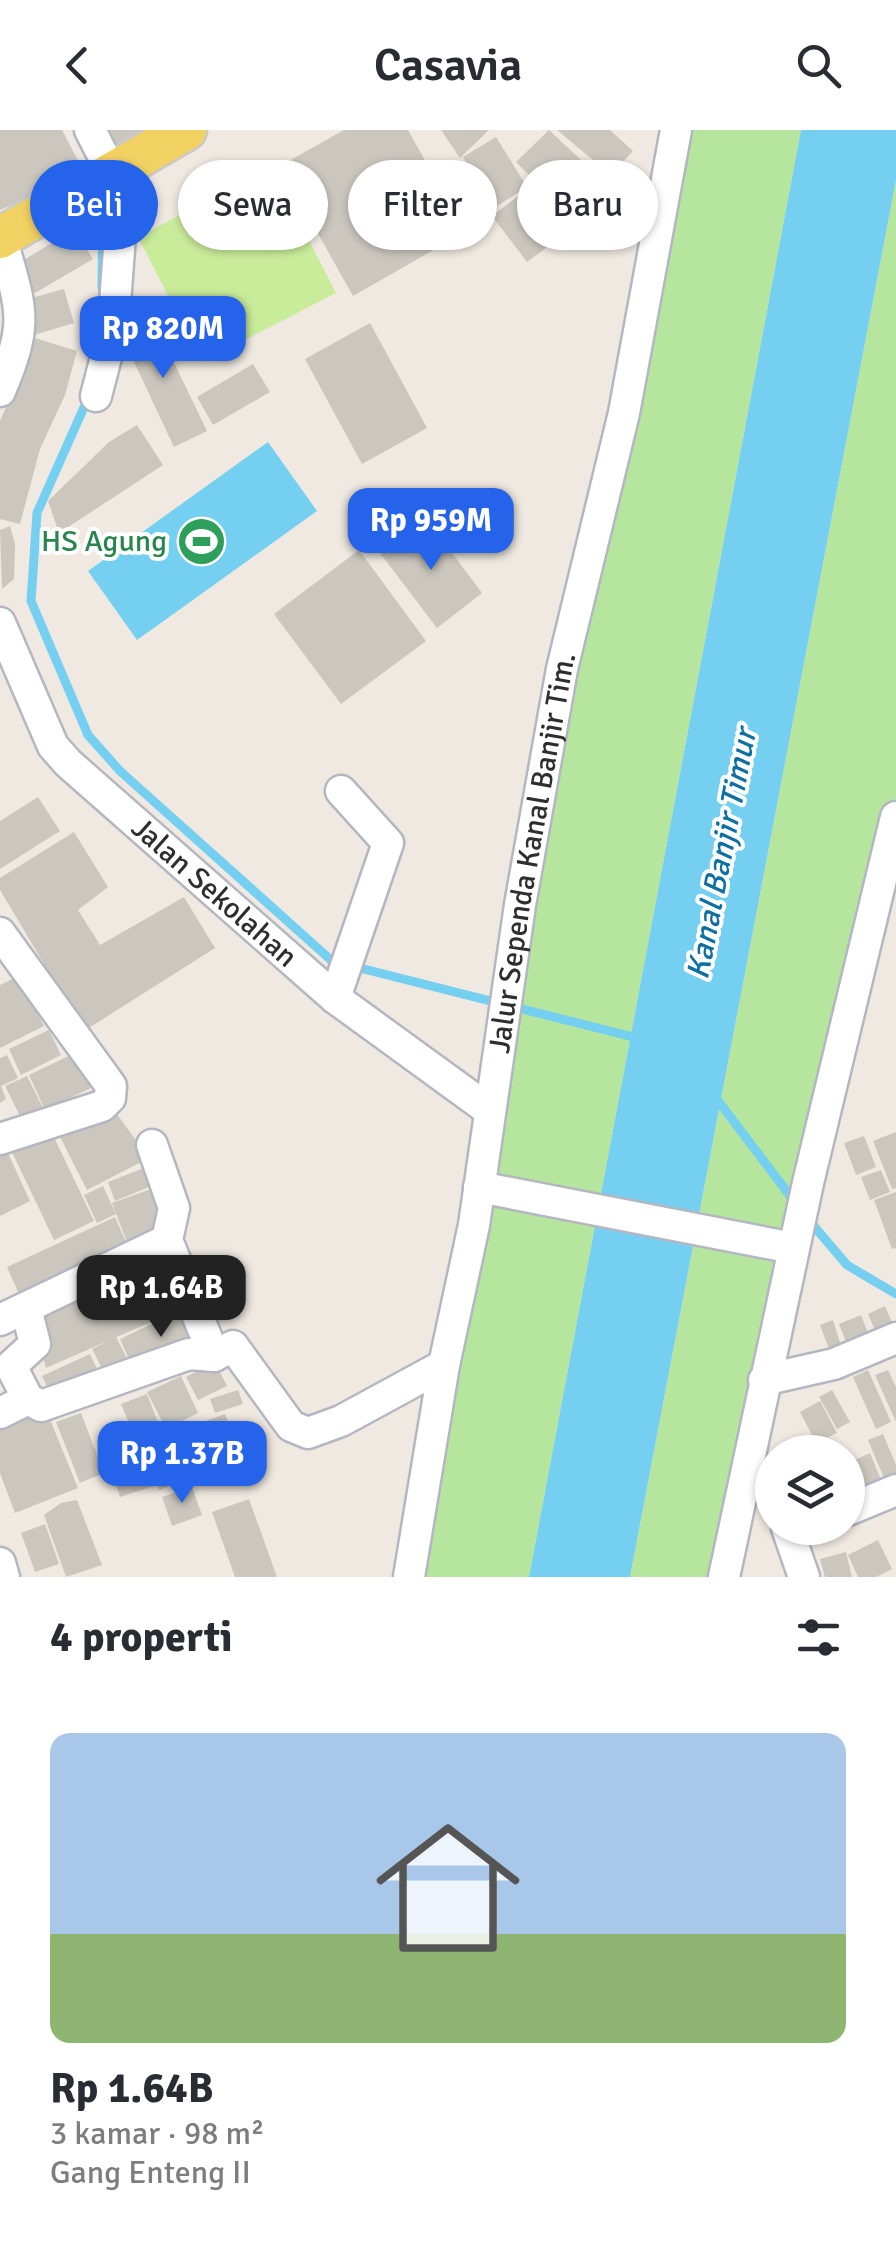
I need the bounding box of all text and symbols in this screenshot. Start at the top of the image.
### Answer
icon: back [50,38,105,93]
text: Casavia [374,38,522,93]
icon: search [791,38,846,93]
chip: Beli [30,160,158,250]
chip: Sewa [178,160,328,250]
chip: Filter [348,160,497,250]
chip: Baru [517,160,658,250]
pin: Rp 820M [71,296,255,381]
text: Rp 820M [102,309,224,348]
pin: Rp 959M [339,488,523,573]
text: Rp 959M [370,501,492,540]
sports icon: HS Agung [176,515,228,567]
place label: HS Agung [41,523,167,560]
street label: Jalur Sependa Kanal Banjir Tim. [481,648,584,1055]
water label: Kanal Banjir Timur [678,722,766,983]
street label: Jalan Sekolahan [124,810,305,975]
pin: Rp 1.64B [58,1255,264,1340]
text: Rp 1.64B [99,1268,223,1307]
pin: Rp 1.37B [79,1421,285,1506]
text: Rp 1.37B [120,1434,244,1473]
map controls [755,1435,865,1545]
button: layers [755,1435,865,1545]
icon: filters [791,1610,846,1665]
text: 4 properti [50,1612,233,1663]
icon: home [358,1798,538,1978]
text: Rp 1.64B [50,2063,214,2114]
text: 3 kamar · 98 m² [50,2114,264,2153]
text: Gang Enteng II [50,2153,251,2192]

